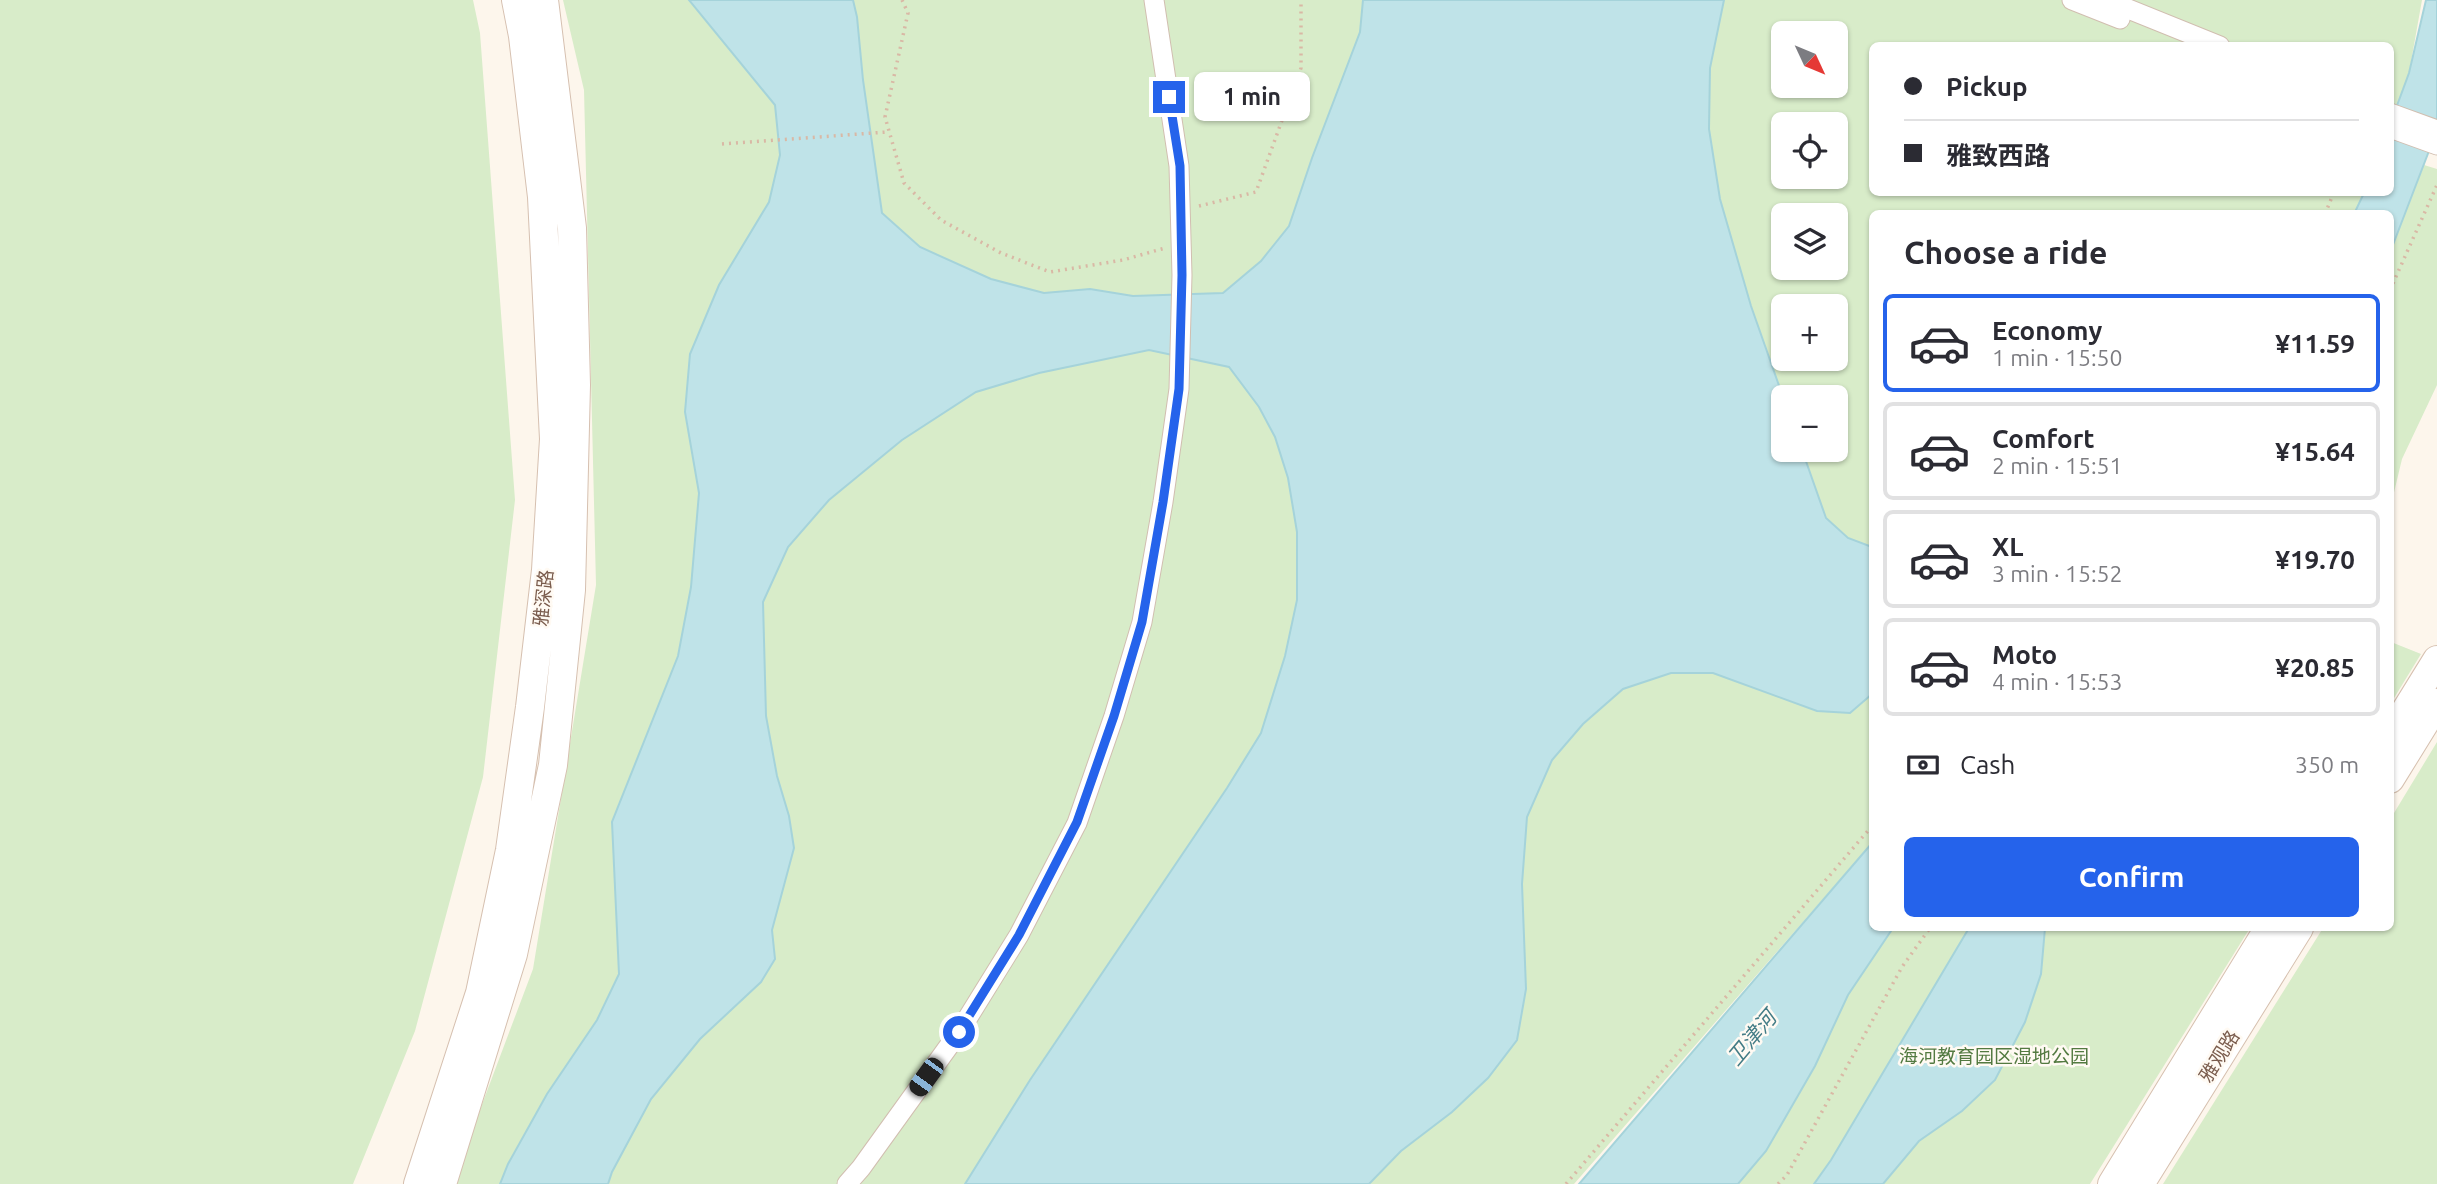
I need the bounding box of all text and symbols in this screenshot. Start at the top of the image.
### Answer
north arrow [1771,21,1848,98]
map controls [1771,21,1848,462]
callout: 1 min [1194,72,1309,122]
text: Pickup [1946,72,2028,101]
route end [1153,81,1185,113]
text: 1 min [1223,84,1281,109]
button: locate [1771,112,1848,189]
text: 雅致西路 [1946,141,2050,170]
button: layers [1771,203,1848,280]
text: Choose a ride [1904,234,2107,270]
button: + [1771,294,1848,371]
icon: car [1908,312,1971,375]
text: Economy [1992,316,2102,345]
text: ¥11.59 [2275,329,2355,358]
text: 1 min · 15:50 [1992,345,2123,370]
button: − [1771,385,1848,462]
icon: car [1908,420,1971,483]
text: Comfort [1992,424,2095,453]
text: ¥15.64 [2275,437,2355,466]
text: 2 min · 15:51 [1992,453,2123,478]
icon: car [1908,528,1971,591]
text: XL [1992,532,2023,561]
text: ¥19.70 [2275,545,2355,574]
text: 3 min · 15:52 [1992,561,2123,586]
street label: 雅深路 [529,568,557,628]
icon: car [1908,636,1971,699]
text: Moto [1992,640,2057,669]
text: ¥20.85 [2275,653,2355,682]
text: 4 min · 15:53 [1992,669,2123,694]
icon: cash [1904,746,1942,784]
text: Cash [1960,750,2015,779]
text: 350 m [2295,752,2359,777]
button: Confirm [1904,837,2359,917]
water label: 卫津河 [1722,1002,1783,1069]
route start [943,1016,975,1048]
street label: 雅观路 [2195,1026,2243,1086]
park label: 海河教育园区湿地公园 [1899,1045,2089,1067]
car [906,1054,947,1100]

